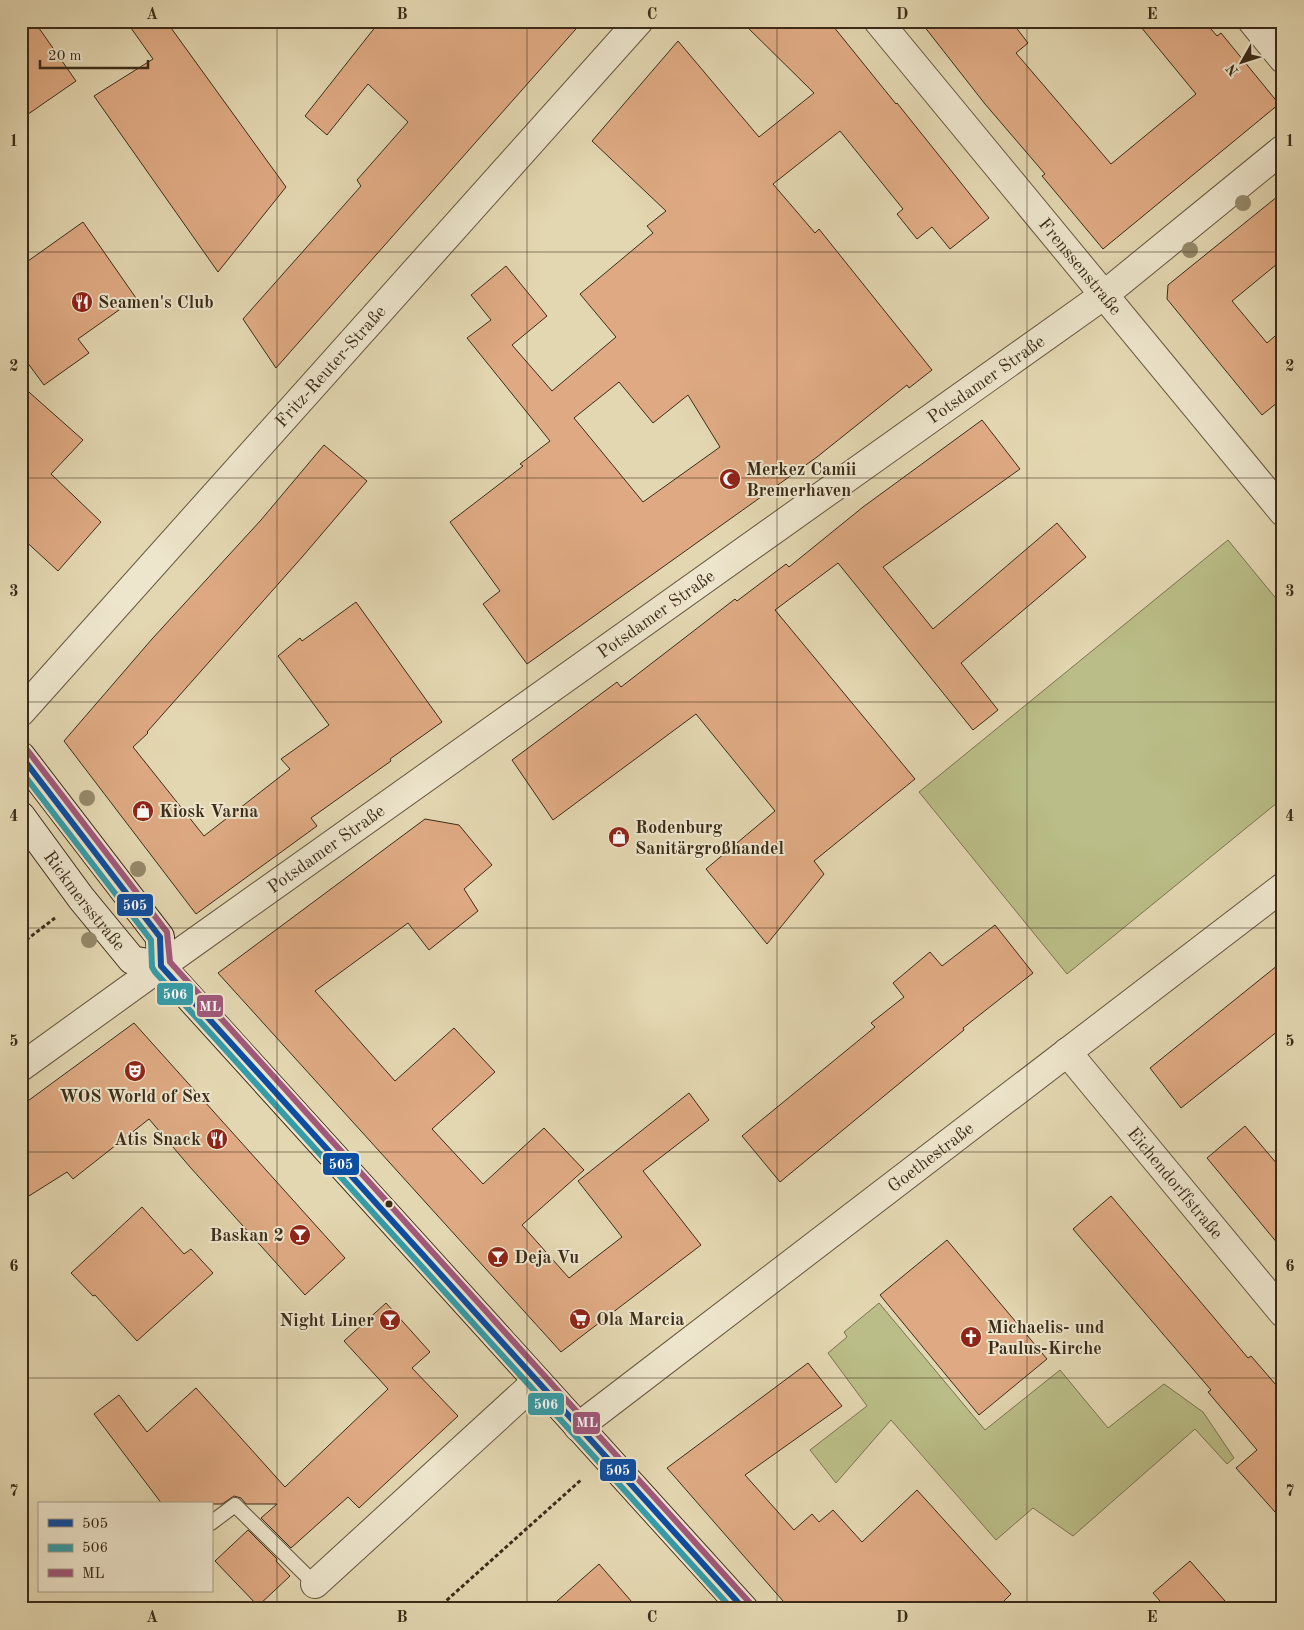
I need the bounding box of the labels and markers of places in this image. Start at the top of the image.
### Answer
restaurant icon: Seamen's Club [70,290,94,314]
place label: Seamen's Club [98,294,214,312]
place label: Merkez Camii Bremerhaven [746,461,856,500]
mosque icon: Merkez Camii Bremerhaven [718,467,742,491]
shop icon: Kiosk Varna [131,799,155,823]
place label: Kiosk Varna [159,803,258,821]
place label: Rodenburg Sanitärgroßhandel [635,819,784,858]
shop icon: Rodenburg Sanitärgroßhandel [607,825,631,849]
theatre icon: WOS World of Sex [123,1059,147,1083]
place label: WOS World of Sex [59,1088,211,1106]
restaurant icon: Atis Snack [205,1127,229,1151]
place label: Atis Snack [114,1131,201,1149]
unlabelled marker [384,1199,394,1209]
bar icon: Baskan 2 [288,1223,312,1247]
place label: Baskan 2 [210,1227,284,1245]
bar icon: Deja Vu [486,1245,510,1269]
place label: Deja Vu [514,1249,579,1267]
supermarket icon: Ola Marcia [568,1307,592,1331]
bar icon: Night Liner [378,1308,402,1332]
place label: Ola Marcia [596,1311,684,1329]
place label: Night Liner [280,1312,374,1330]
place label: Michaelis- und Paulus-Kirche [987,1319,1105,1358]
church icon: Michaelis- und Paulus-Kirche [959,1325,983,1349]

